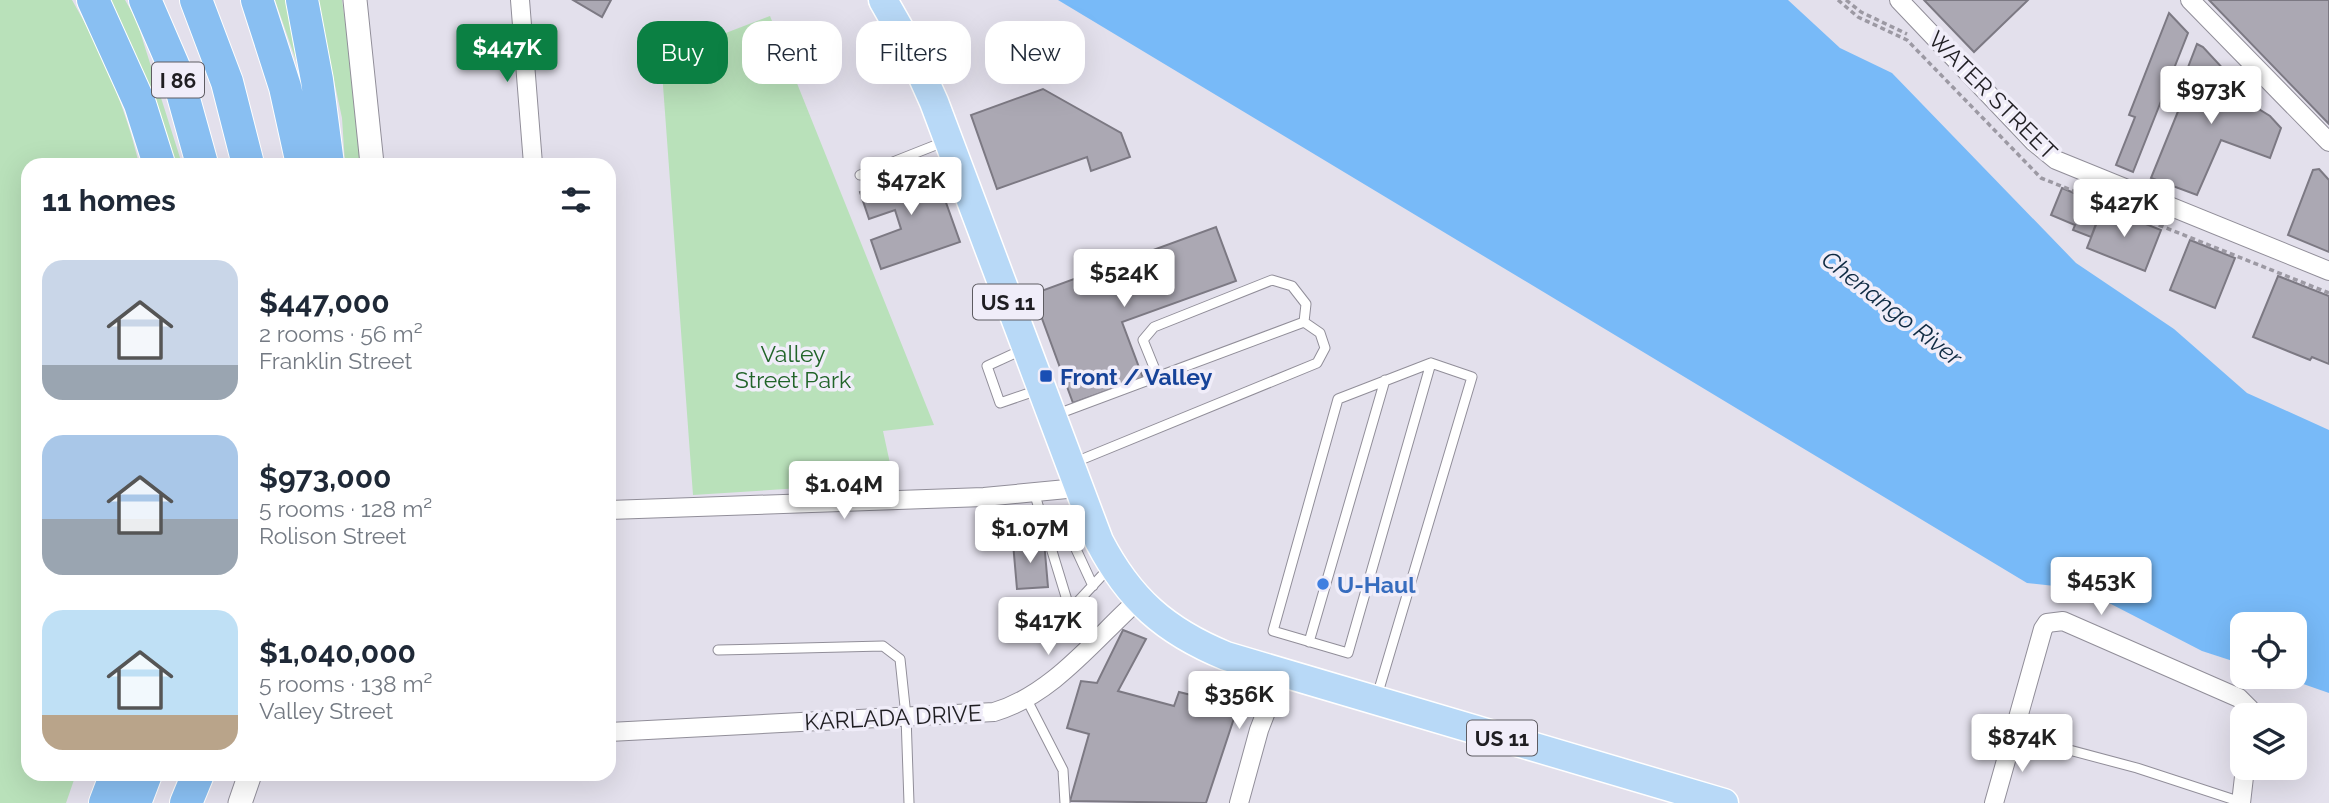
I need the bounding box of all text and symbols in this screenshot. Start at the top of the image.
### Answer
chip: Buy [637,21,728,84]
chip: Rent [742,21,842,84]
chip: Filters [856,21,971,84]
chip: New [985,21,1085,84]
pin: $447K [458,24,556,84]
street label: WATER STREET [1923,25,2063,165]
text: $447K [472,33,542,60]
road number: I 86 [152,62,204,98]
pin: $973K [2162,66,2260,126]
text: $973K [2176,75,2246,102]
pin: $472K [862,158,960,217]
text: $472K [877,166,945,193]
pin: $427K [2075,180,2173,239]
icon: filters [557,181,595,219]
text: 11 homes [42,183,176,218]
text: $427K [2090,188,2158,215]
water label: Chenango River [1816,244,1968,372]
pin: $524K [1075,250,1173,309]
text: $524K [1090,258,1158,285]
road number: US 11 [973,284,1043,320]
text: $447,000 [259,285,390,320]
icon: home [98,288,182,372]
text: 2 rooms · 56 m² [259,320,423,347]
park label: Valley Street Park [735,340,851,393]
text: Franklin Street [259,347,412,374]
place label: Front / Valley [1060,363,1213,390]
marker: Front / Valley [1038,368,1054,384]
text: $973,000 [259,460,391,495]
pin: $1.04M [787,462,901,521]
icon: home [98,463,182,547]
text: $1.04M [805,470,883,497]
text: 5 rooms · 128 m² [259,495,432,522]
pin: $1.07M [973,505,1087,565]
text: $1.07M [991,514,1069,541]
text: Rolison Street [259,522,406,549]
pin: $453K [2052,558,2150,617]
text: $453K [2067,566,2135,593]
place label: U-Haul [1337,571,1416,598]
marker: U-Haul [1315,576,1331,592]
pin: $417K [999,598,1097,657]
text: $417K [1014,606,1082,633]
map controls [2230,612,2307,780]
button: locate [2230,612,2307,689]
text: $1,040,000 [259,635,416,670]
icon: home [98,638,182,722]
text: 5 rooms · 138 m² [259,670,433,697]
pin: $356K [1190,672,1288,731]
text: $356K [1204,680,1274,707]
text: Valley Street [259,697,393,724]
street label: KARLADA DRIVE [804,699,982,735]
button: layers [2230,703,2307,780]
pin: $874K [1973,714,2071,774]
road number: US 11 [1467,720,1537,756]
text: $874K [1987,723,2057,750]

